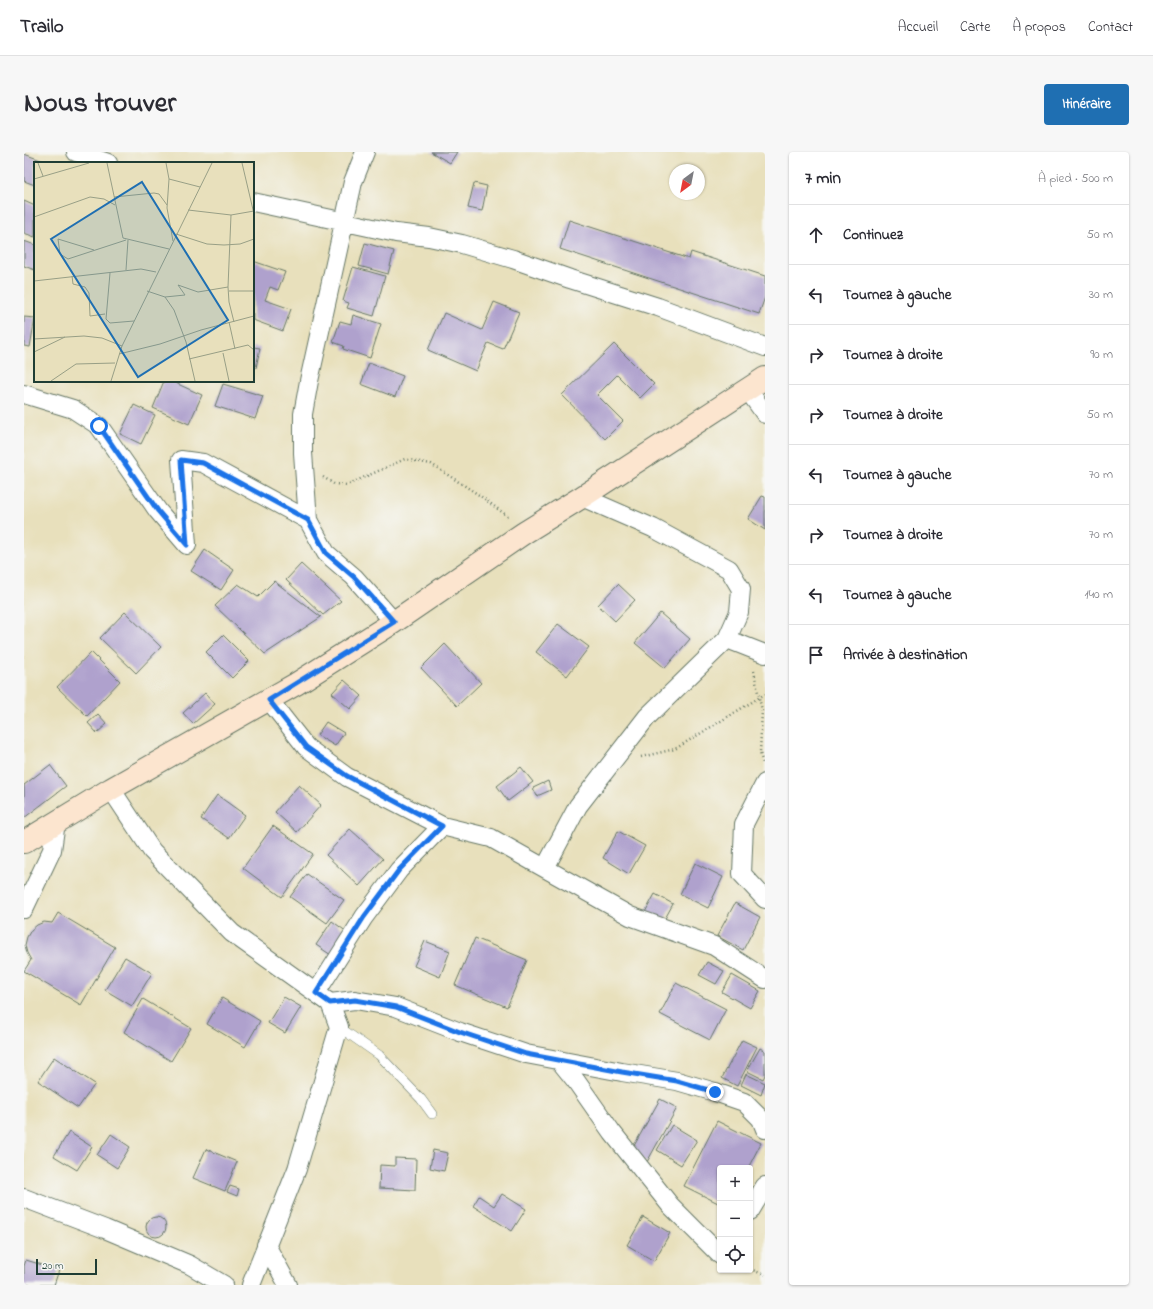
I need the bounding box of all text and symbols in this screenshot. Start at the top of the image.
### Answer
text: Trailo [20,14,64,41]
text: Accueil [898,17,938,38]
text: Carte [960,17,991,38]
text: À propos [1013,17,1066,38]
text: Contact [1088,17,1133,38]
text: Nous trouver [24,84,176,125]
button: Itinéraire [1044,84,1129,125]
inset map [34,162,254,382]
north arrow [669,164,705,200]
text: 7 min [805,166,841,191]
text: À pied · 500 m [1038,169,1113,188]
icon: ahead [805,224,827,246]
text: Continuez [843,224,903,246]
text: 50 m [1087,225,1113,244]
icon: left [805,284,827,306]
text: Tournez à gauche [843,284,951,306]
text: 30 m [1089,285,1113,304]
icon: right [805,344,827,366]
text: Tournez à droite [843,344,943,366]
text: 90 m [1090,345,1113,364]
icon: right [805,404,827,426]
text: Tournez à droite [843,404,943,426]
text: 50 m [1087,405,1113,424]
route start [90,417,108,435]
icon: left [805,464,827,486]
text: Tournez à gauche [843,464,951,486]
text: 70 m [1089,465,1113,484]
icon: right [805,524,827,546]
text: Tournez à droite [843,524,943,546]
text: 70 m [1089,525,1113,544]
icon: left [805,584,827,606]
text: Tournez à gauche [843,584,951,606]
text: 140 m [1085,585,1113,604]
icon: arrive [805,644,827,666]
text: Arrivée à destination [843,644,968,666]
route end [706,1083,724,1101]
map controls [717,1165,753,1273]
button: + [717,1165,753,1201]
button: − [717,1201,753,1237]
button: locate [717,1237,753,1273]
scale bar [36,1257,97,1276]
text: 20 m [42,1258,64,1274]

